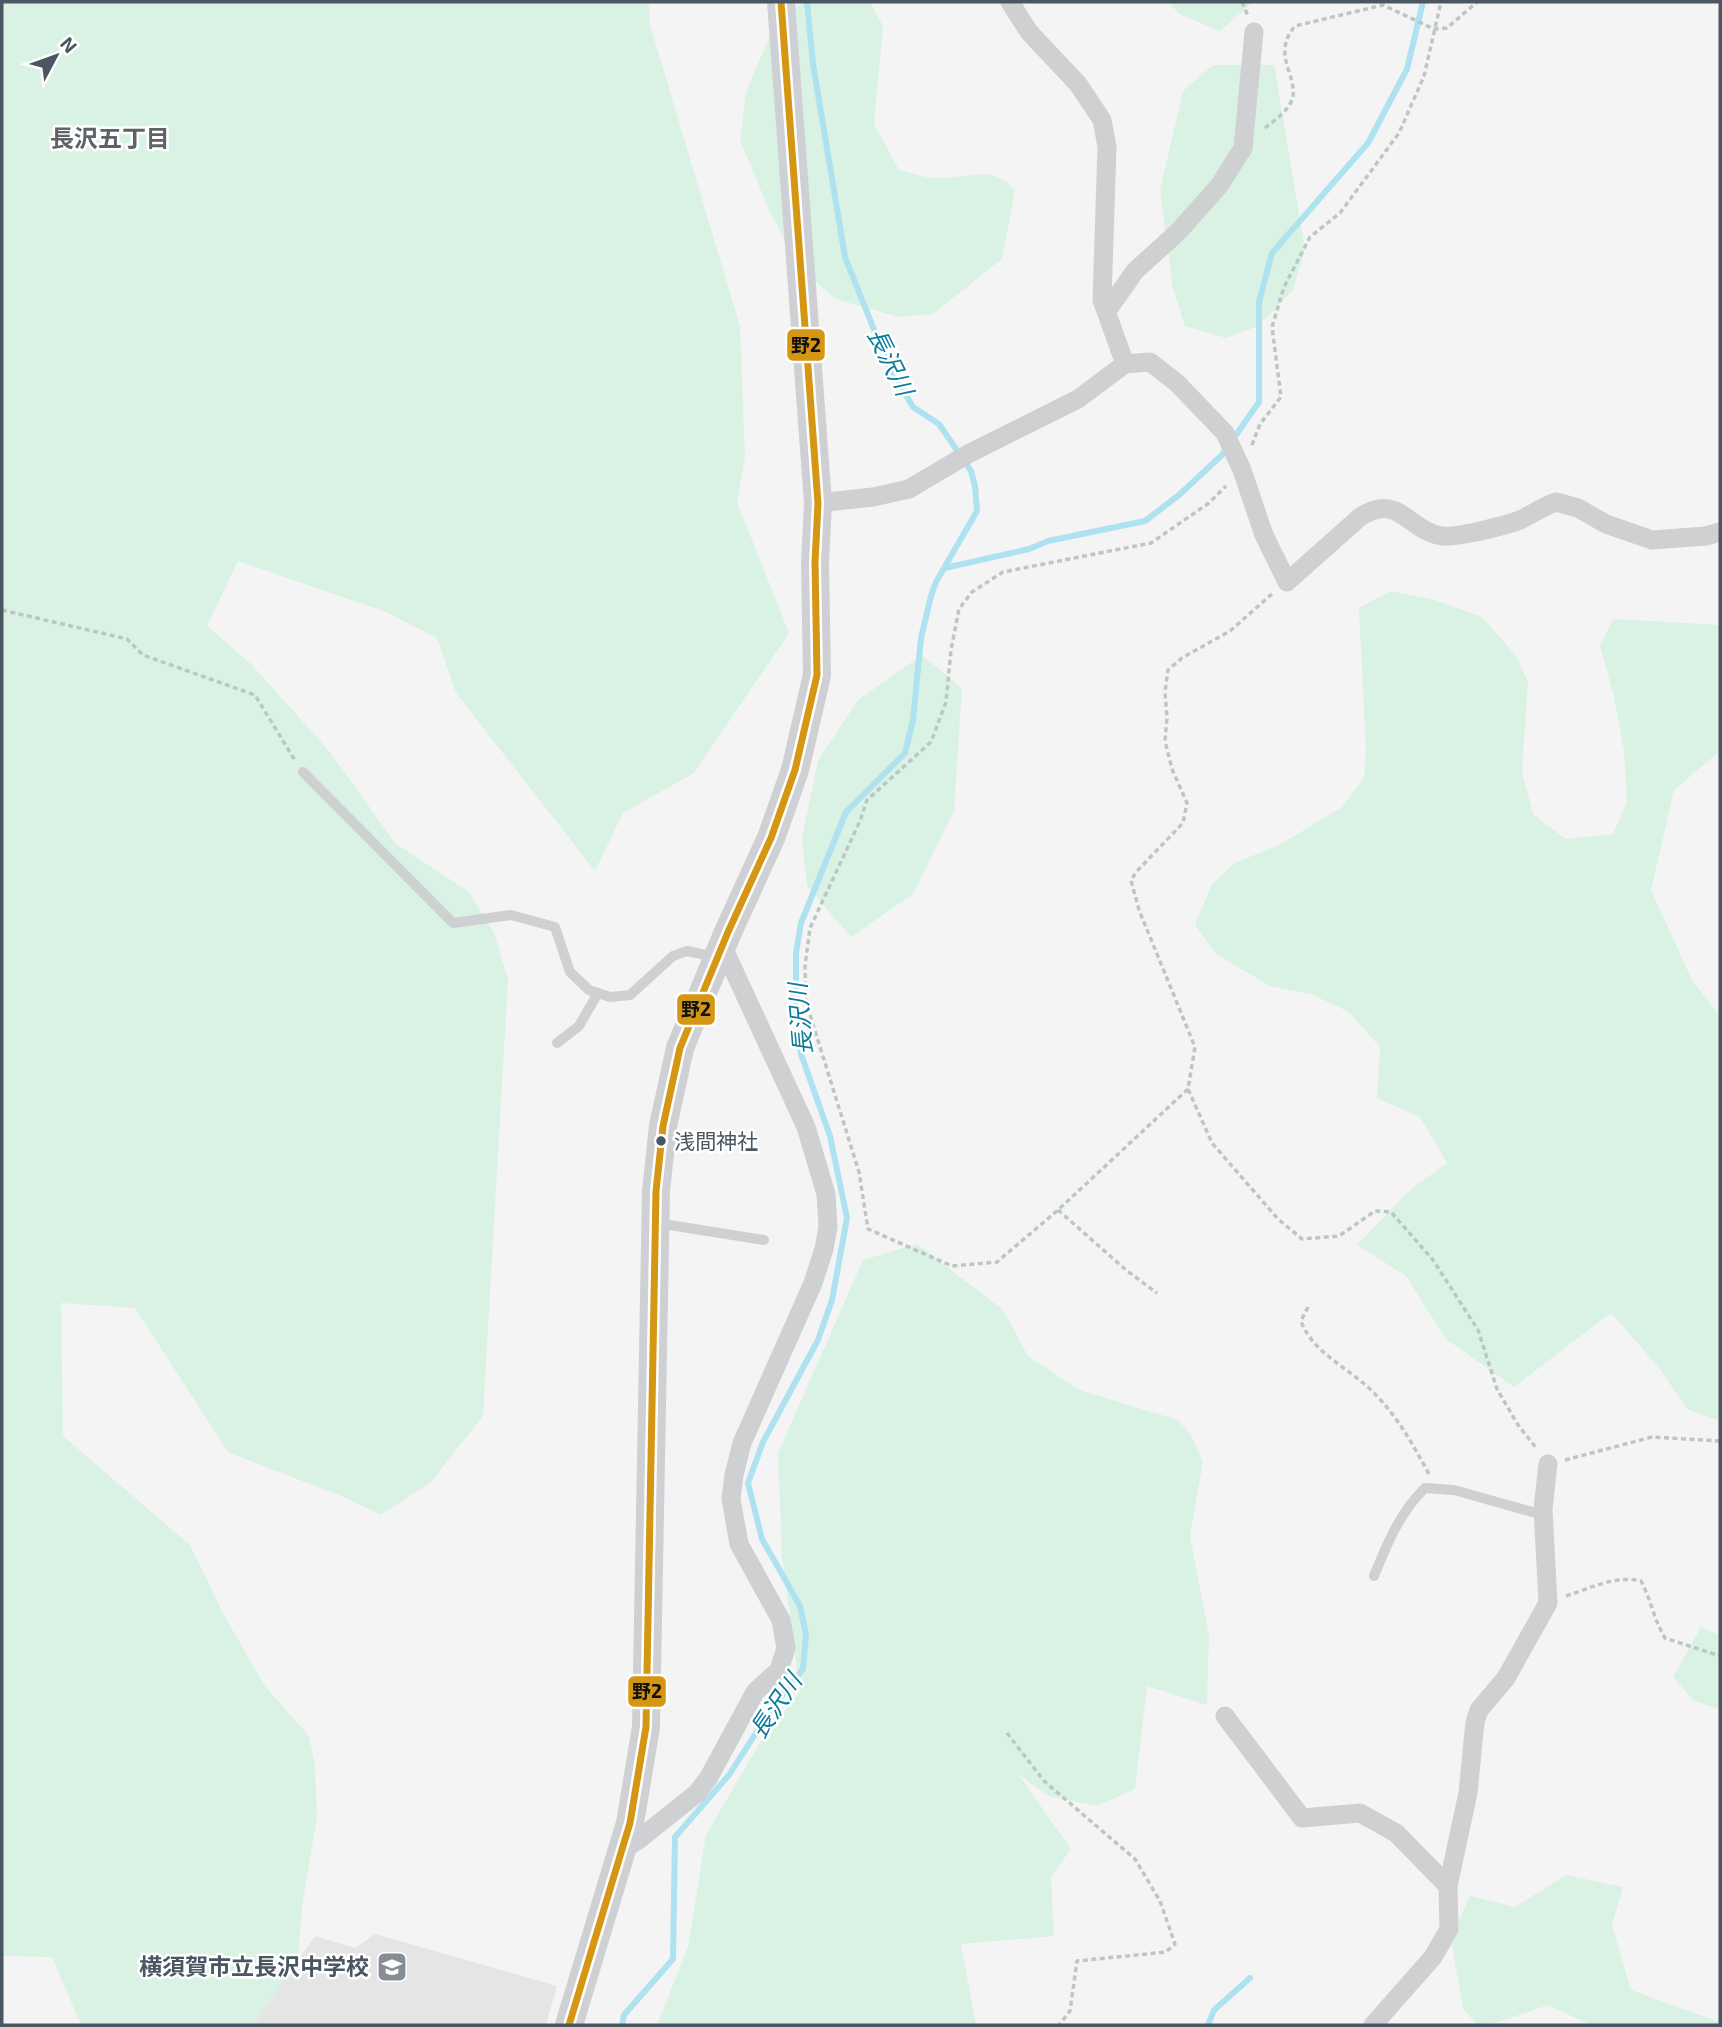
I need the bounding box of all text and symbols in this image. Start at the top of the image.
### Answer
north arrow [21,21,91,91]
text: N [56,32,82,57]
district label: 長沢五丁目 [50,123,170,152]
water label: 長沢川 [863,323,921,403]
line badge: 野2 [786,328,826,362]
text: 野2 [791,333,821,356]
water label: 長沢川 [782,979,817,1056]
line badge: 野2 [676,993,716,1026]
text: 野2 [681,997,711,1020]
place label: 浅間神社 [674,1128,758,1153]
marker: 浅間神社 [654,1134,668,1148]
water label: 長沢川 [743,1665,809,1743]
line badge: 野2 [627,1675,667,1708]
text: 野2 [632,1679,662,1702]
school or university icon: 横須賀市立長沢中学校 [375,1950,409,1984]
place label: 横須賀市立長沢中学校 [139,1952,369,1980]

